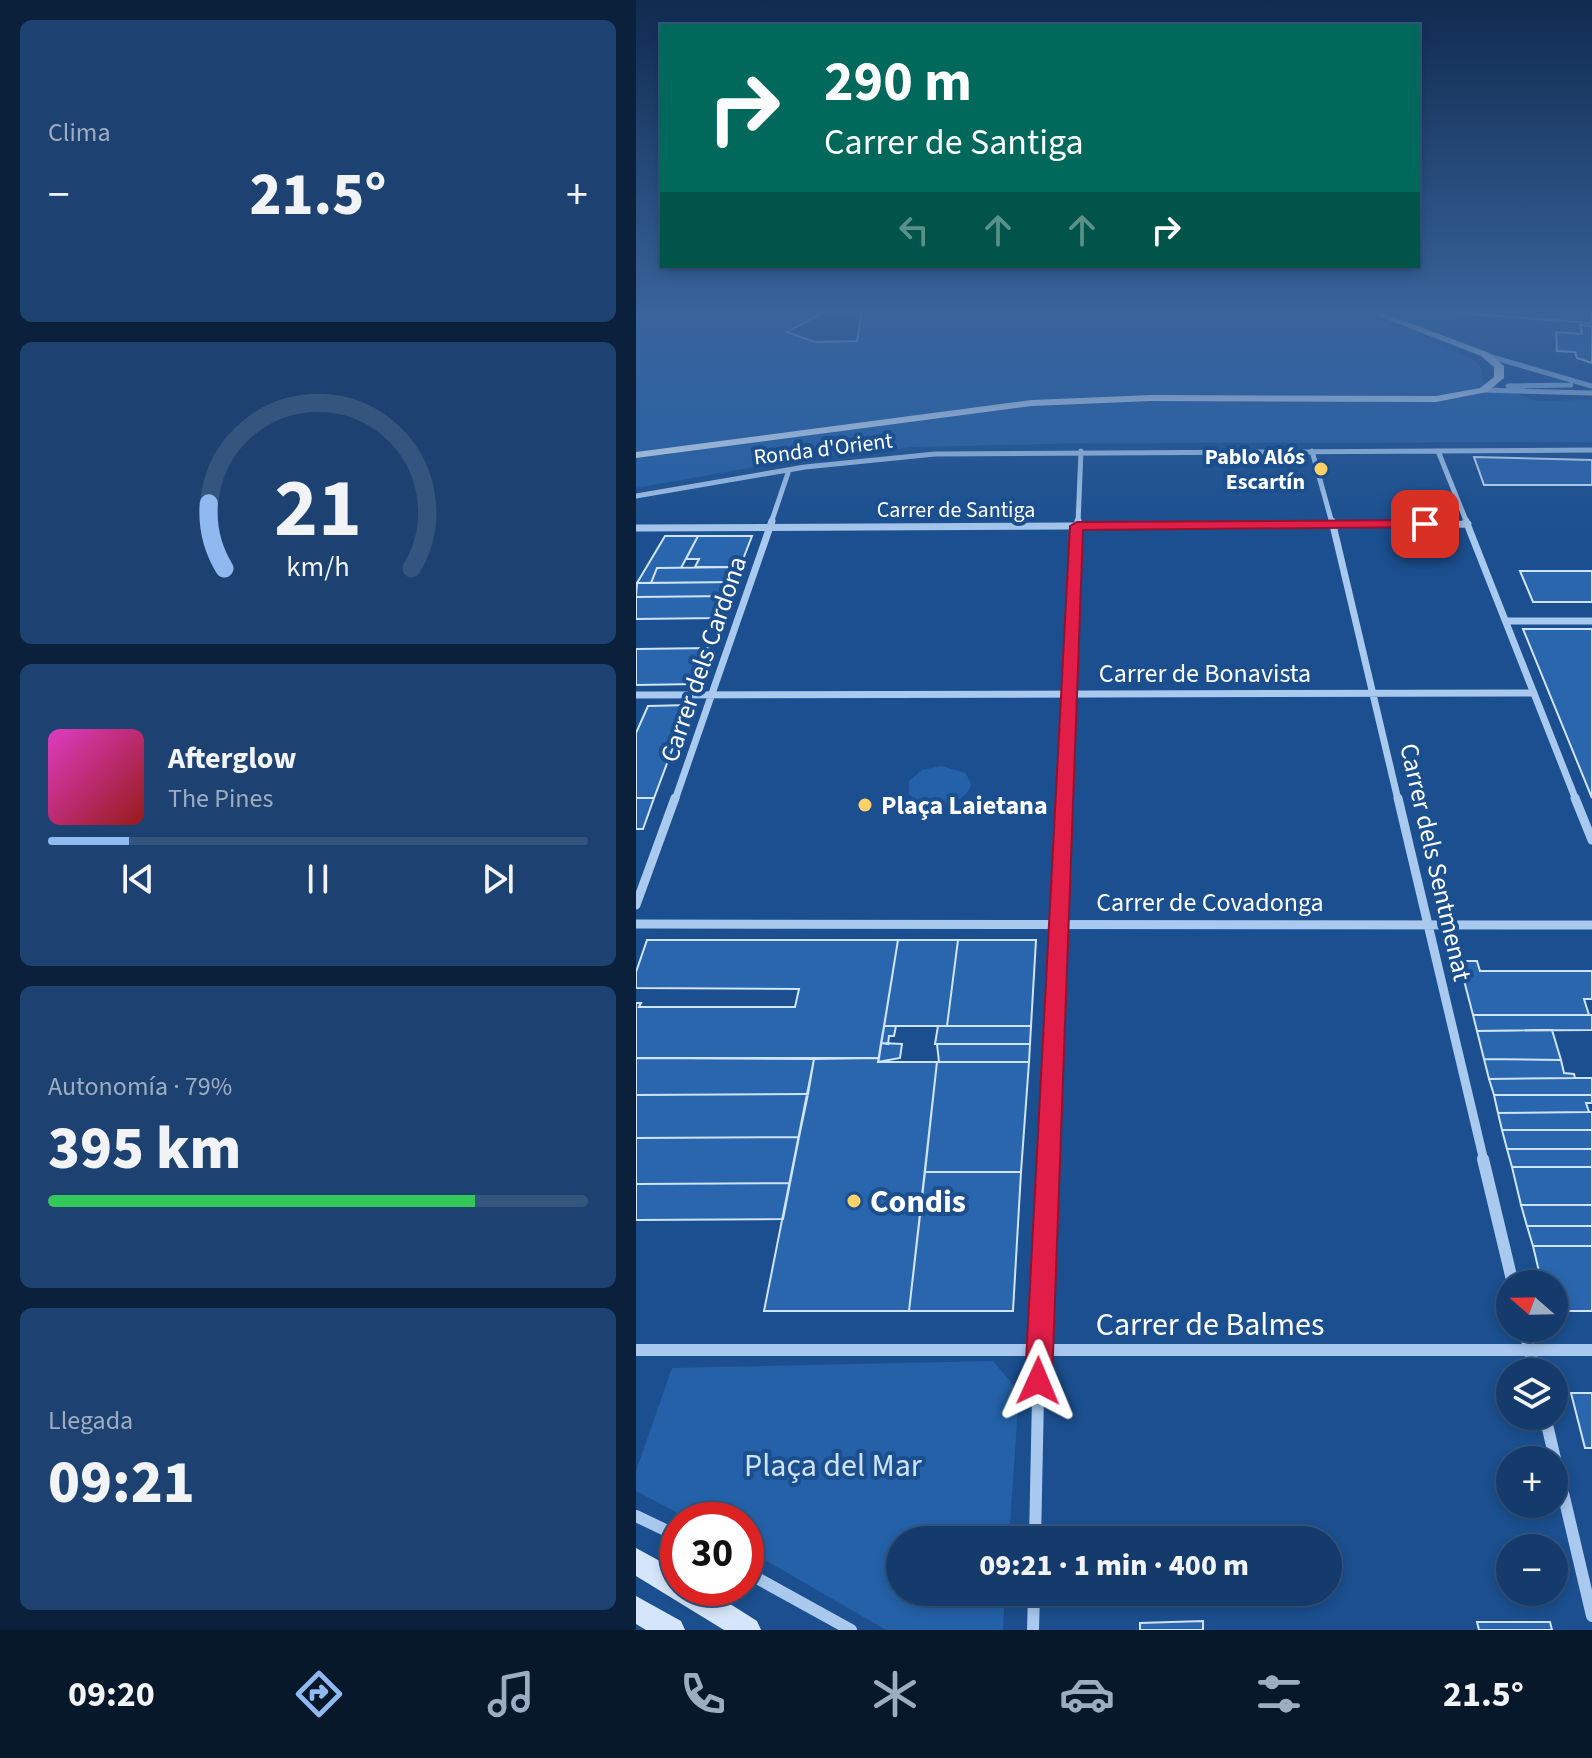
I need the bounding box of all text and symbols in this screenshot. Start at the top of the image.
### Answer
text: 290 m [824,43,972,122]
icon: right [692,56,796,160]
text: Clima [48,114,111,151]
text: Carrer de Santiga [824,117,1084,168]
text: 21.5° [250,153,386,238]
text: − [48,164,70,227]
text: + [566,164,588,227]
icon: left [892,208,936,252]
icon: ahead [976,208,1020,252]
icon: ahead [1060,208,1104,252]
icon: right [1144,208,1188,252]
street label: Ronda d'Orient [752,425,895,473]
place label: Pablo Alós Escartín [1205,441,1305,498]
text: 21 [274,450,362,568]
marker: Pablo Alós Escartín [1312,460,1330,478]
pin [1391,490,1459,558]
street label: Carrer de Santiga [877,494,1035,526]
icon: arrive [1403,502,1447,546]
text: km/h [286,547,350,587]
street label: Carrer dels Cardona [651,551,756,767]
street label: Carrer de Bonavista [1099,655,1311,692]
text: Afterglow [168,737,296,780]
street label: Carrer dels Sentmenat [1390,740,1481,985]
text: The Pines [168,780,273,817]
place label: Plaça Laietana [881,787,1048,824]
marker: Plaça Laietana [856,796,874,814]
icon: previous [116,857,160,901]
icon: pause [296,857,340,901]
icon: next [476,857,520,901]
street label: Carrer de Covadonga [1096,884,1324,921]
text: Autonomía · 79% [48,1068,232,1105]
text: 395 km [48,1107,241,1192]
place label: Condis [870,1179,966,1225]
marker: Condis [845,1192,863,1210]
north arrow [1496,1270,1568,1342]
map controls [1496,1270,1568,1606]
street label: Carrer de Balmes [1096,1302,1324,1348]
position arrow [996,1339,1080,1423]
button: layers [1496,1358,1568,1430]
text: Llegada [48,1402,133,1439]
text: 09:21 [48,1441,195,1526]
park label: Plaça del Mar [744,1443,923,1489]
button: + [1496,1446,1568,1518]
speed limit sign: 30 [660,1502,764,1606]
button: − [1496,1534,1568,1606]
text: 09:21 · 1 min · 400 m [979,1544,1249,1587]
icon: directions [291,1666,347,1722]
icon: music [483,1666,539,1722]
icon: phone [675,1666,731,1722]
icon: climate [867,1666,923,1722]
icon: car [1059,1666,1115,1722]
icon: filters [1251,1666,1307,1722]
text: 09:20 [68,1669,155,1720]
text: 21.5° [1443,1669,1524,1720]

